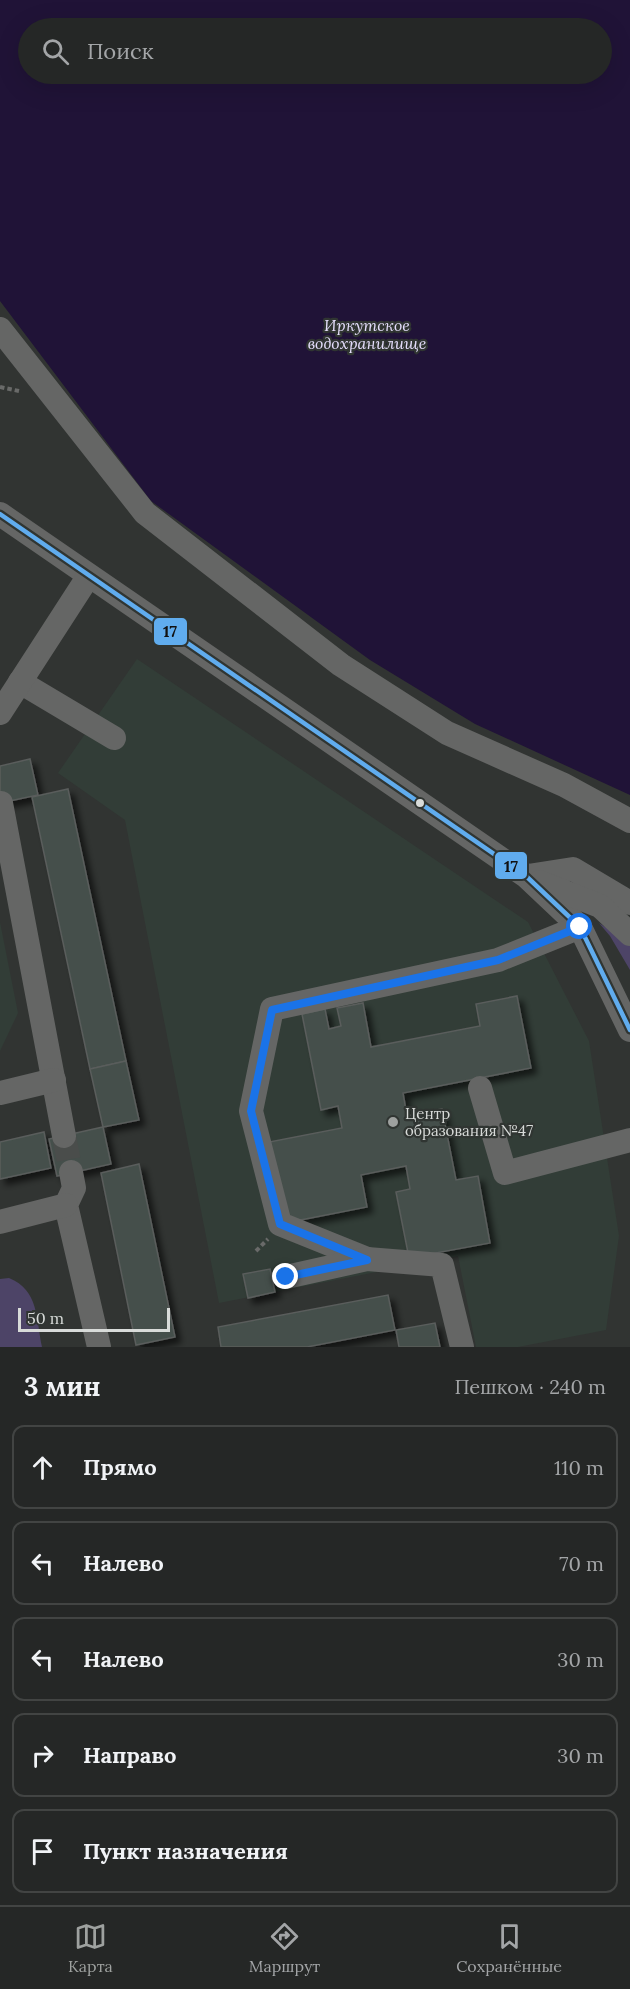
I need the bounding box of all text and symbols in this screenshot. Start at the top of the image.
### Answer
search box [18,18,612,84]
icon: search [39,35,72,68]
text: Поиск [87,37,153,65]
water label: Иркутское водохранилище [308,315,427,353]
line badge: 17 [153,617,188,646]
text: 17 [163,621,177,641]
unlabelled marker [414,797,426,809]
line badge: 17 [494,851,528,880]
text: 17 [504,856,518,876]
route start [566,913,592,939]
place label: Центр образования №47 [405,1104,533,1140]
marker: Центр образования №47 [386,1115,400,1129]
route end [272,1263,298,1289]
scale bar [18,1305,170,1332]
text: 50 m [27,1308,64,1328]
text: 3 мин [24,1370,101,1403]
text: Пешком · 240 m [455,1374,606,1399]
icon: ahead [26,1451,59,1484]
text: Прямо [83,1453,157,1481]
text: 110 m [554,1455,604,1480]
icon: left [26,1547,59,1580]
text: Налево [83,1549,164,1577]
text: 70 m [559,1551,604,1576]
icon: left [26,1643,59,1676]
text: Налево [83,1645,164,1673]
text: 30 m [557,1647,604,1672]
icon: right [26,1739,59,1772]
text: Направо [83,1741,177,1769]
text: 30 m [557,1743,604,1768]
icon: arrive [26,1835,59,1868]
text: Пункт назначения [83,1837,288,1865]
tab: Карта [68,1920,113,1976]
tab: Маршрут [249,1920,320,1976]
tab: Сохранённые [456,1920,562,1976]

